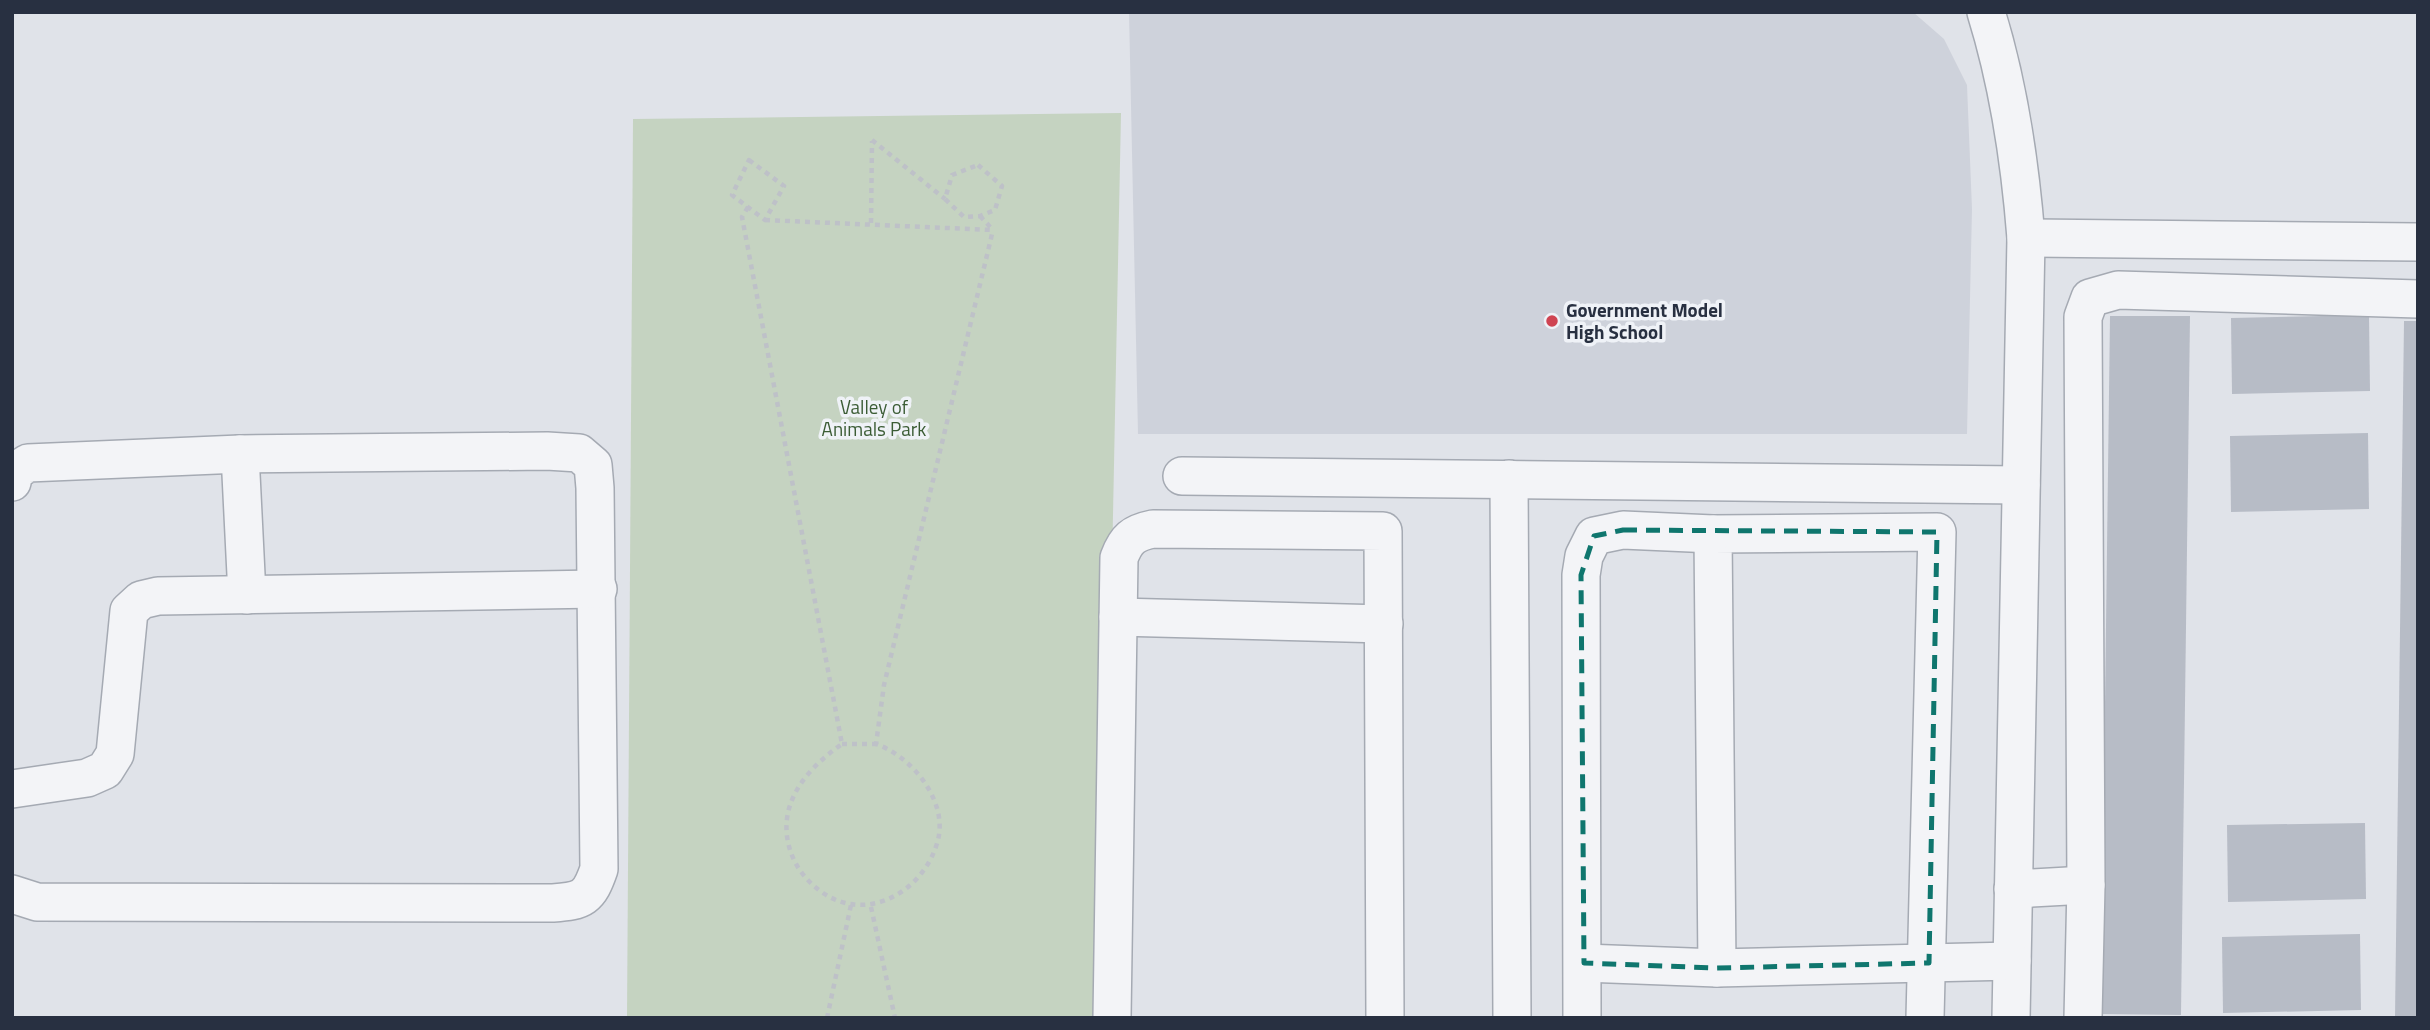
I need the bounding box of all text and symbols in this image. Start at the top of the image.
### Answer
place label: Government Model High School [1566,295,1723,346]
marker: Government Model High School [1544,313,1560,329]
park label: Valley of Animals Park [822,392,926,443]

